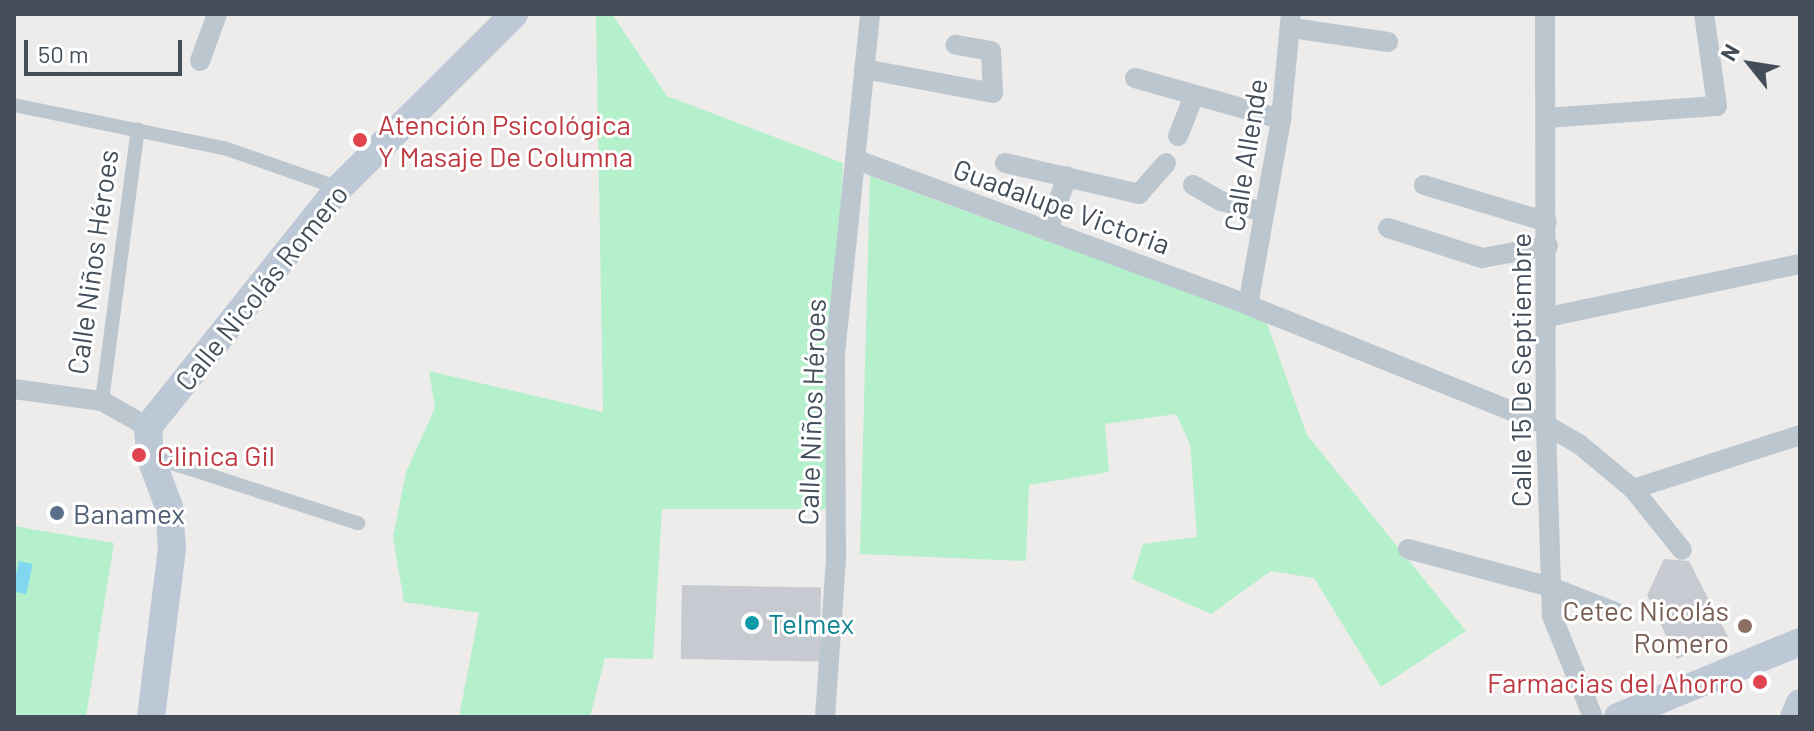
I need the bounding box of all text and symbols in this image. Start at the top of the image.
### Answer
scale bar [28,24,186,74]
north arrow [1710,24,1790,104]
text: 50 m [38,39,89,68]
text: N [1714,39,1744,65]
street label: Calle Allende [1216,76,1274,234]
place label: Atención Psicológica Y Masaje De Columna [378,107,633,173]
marker: Atención Psicológica Y Masaje De Columna [349,129,371,151]
street label: Calle Niños Héroes [60,147,124,377]
street label: Guadalupe Victoria [949,151,1175,261]
street label: Calle Nicolás Romero [168,177,354,397]
street label: Calle 15 De Septiembre [1503,233,1537,507]
street label: Calle Niños Héroes [790,298,832,526]
place label: Clinica Gil [157,438,275,472]
marker: Clinica Gil [128,444,150,466]
place label: Banamex [73,496,185,530]
marker: Banamex [48,504,66,522]
place label: Cetec Nicolás Romero [1562,593,1729,659]
place label: Telmex [768,606,854,640]
marker: Telmex [743,614,761,632]
marker: Cetec Nicolás Romero [1736,617,1754,635]
place label: Farmacias del Ahorro [1487,665,1744,699]
marker: Farmacias del Ahorro [1751,673,1769,691]

